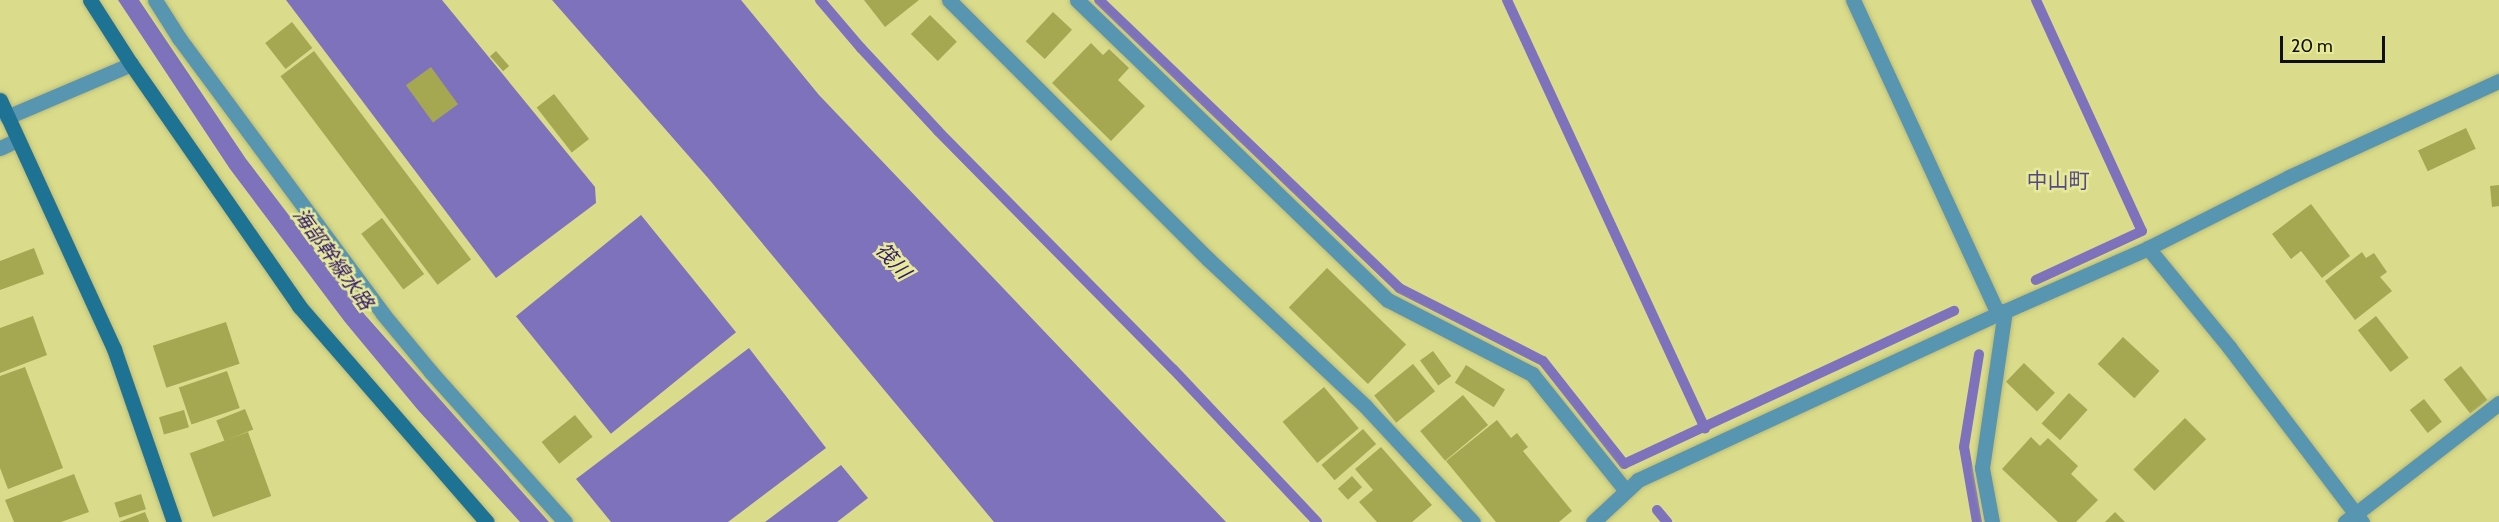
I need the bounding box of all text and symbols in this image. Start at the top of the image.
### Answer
scale bar [2283,24,2388,62]
text: 20 m [2291,35,2333,57]
district label: 中山町 [2027,168,2089,194]
water label: 海部幹線水路 [288,203,378,315]
water label: 筏川 [871,238,915,284]

